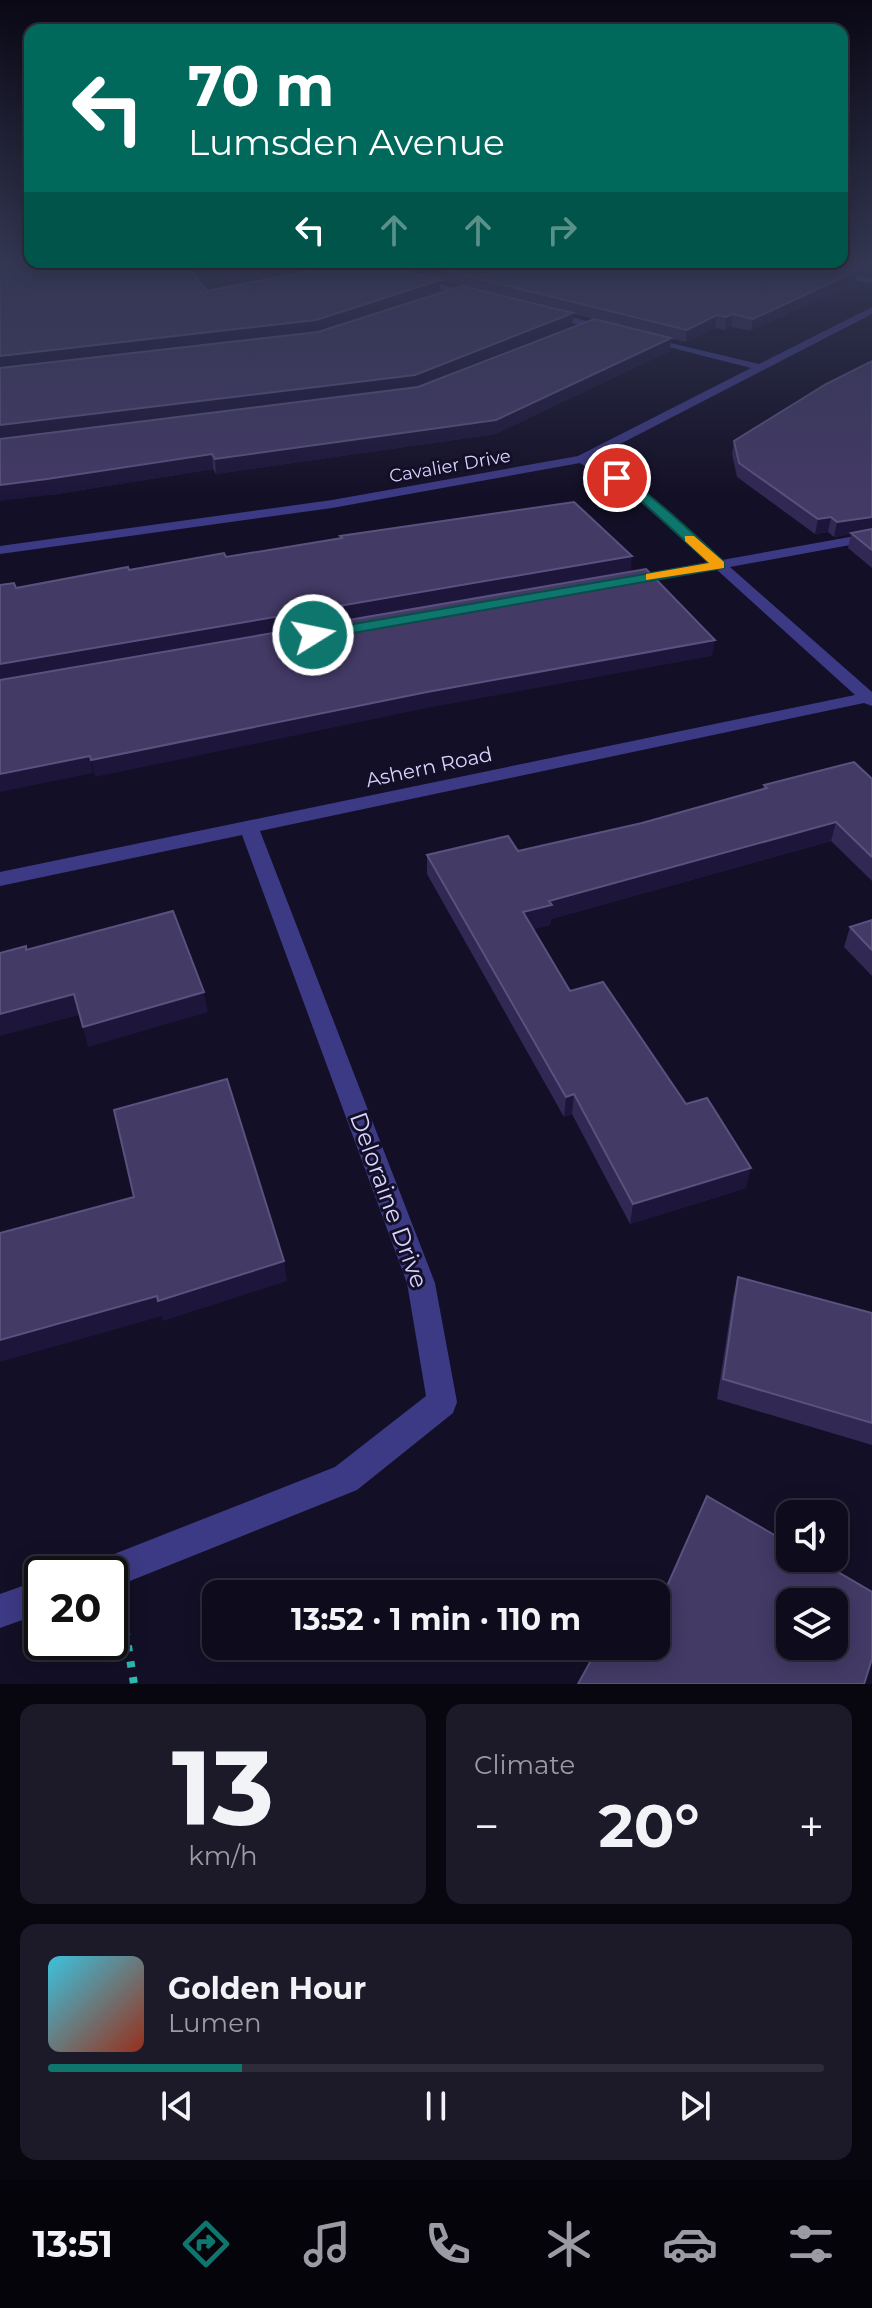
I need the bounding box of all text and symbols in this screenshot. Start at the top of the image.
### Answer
text: 70 m [188,52,334,120]
icon: left [56,56,160,160]
text: Lumsden Avenue [188,120,505,164]
icon: left [288,208,332,252]
icon: ahead [372,208,416,252]
icon: ahead [456,208,500,252]
icon: right [540,208,584,252]
street label: Cavalier Drive [388,444,512,487]
pin [583,444,651,512]
icon: arrive [595,456,639,500]
position arrow [271,593,355,677]
street label: Ashern Road [364,742,494,792]
street label: Deloraine Drive [344,1108,434,1292]
map controls [776,1500,848,1660]
button: sound [776,1500,848,1572]
speed limit sign: 20 [24,1556,128,1660]
button: layers [776,1588,848,1660]
text: 13:52 · 1 min · 110 m [291,1601,581,1638]
text: 13 [172,1724,274,1851]
text: Climate [474,1749,575,1781]
text: 20° [598,1789,700,1862]
text: − [474,1799,499,1853]
text: + [799,1799,824,1853]
text: km/h [188,1840,258,1872]
text: Golden Hour [168,1970,366,2007]
text: Lumen [168,2007,261,2039]
icon: previous [155,2084,199,2128]
icon: pause [414,2084,458,2128]
icon: next [673,2084,717,2128]
icon: directions [178,2216,234,2272]
icon: music [299,2216,355,2272]
icon: phone [420,2216,476,2272]
icon: climate [541,2216,597,2272]
icon: car [662,2216,718,2272]
icon: filters [783,2216,839,2272]
text: 13:51 [33,2222,113,2266]

